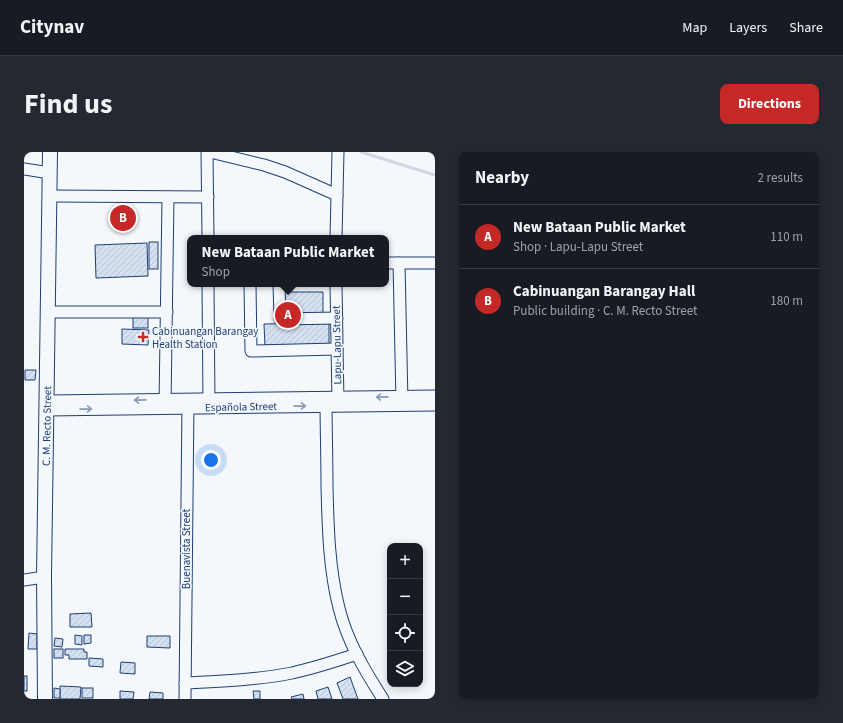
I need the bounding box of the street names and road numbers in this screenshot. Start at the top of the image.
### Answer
street label: Lapu-Lapu Street [329,305,345,385]
street label: C. M. Recto Street [39,386,55,466]
street label: Española Street [205,399,277,415]
street label: Buenavista Street [179,508,194,589]

